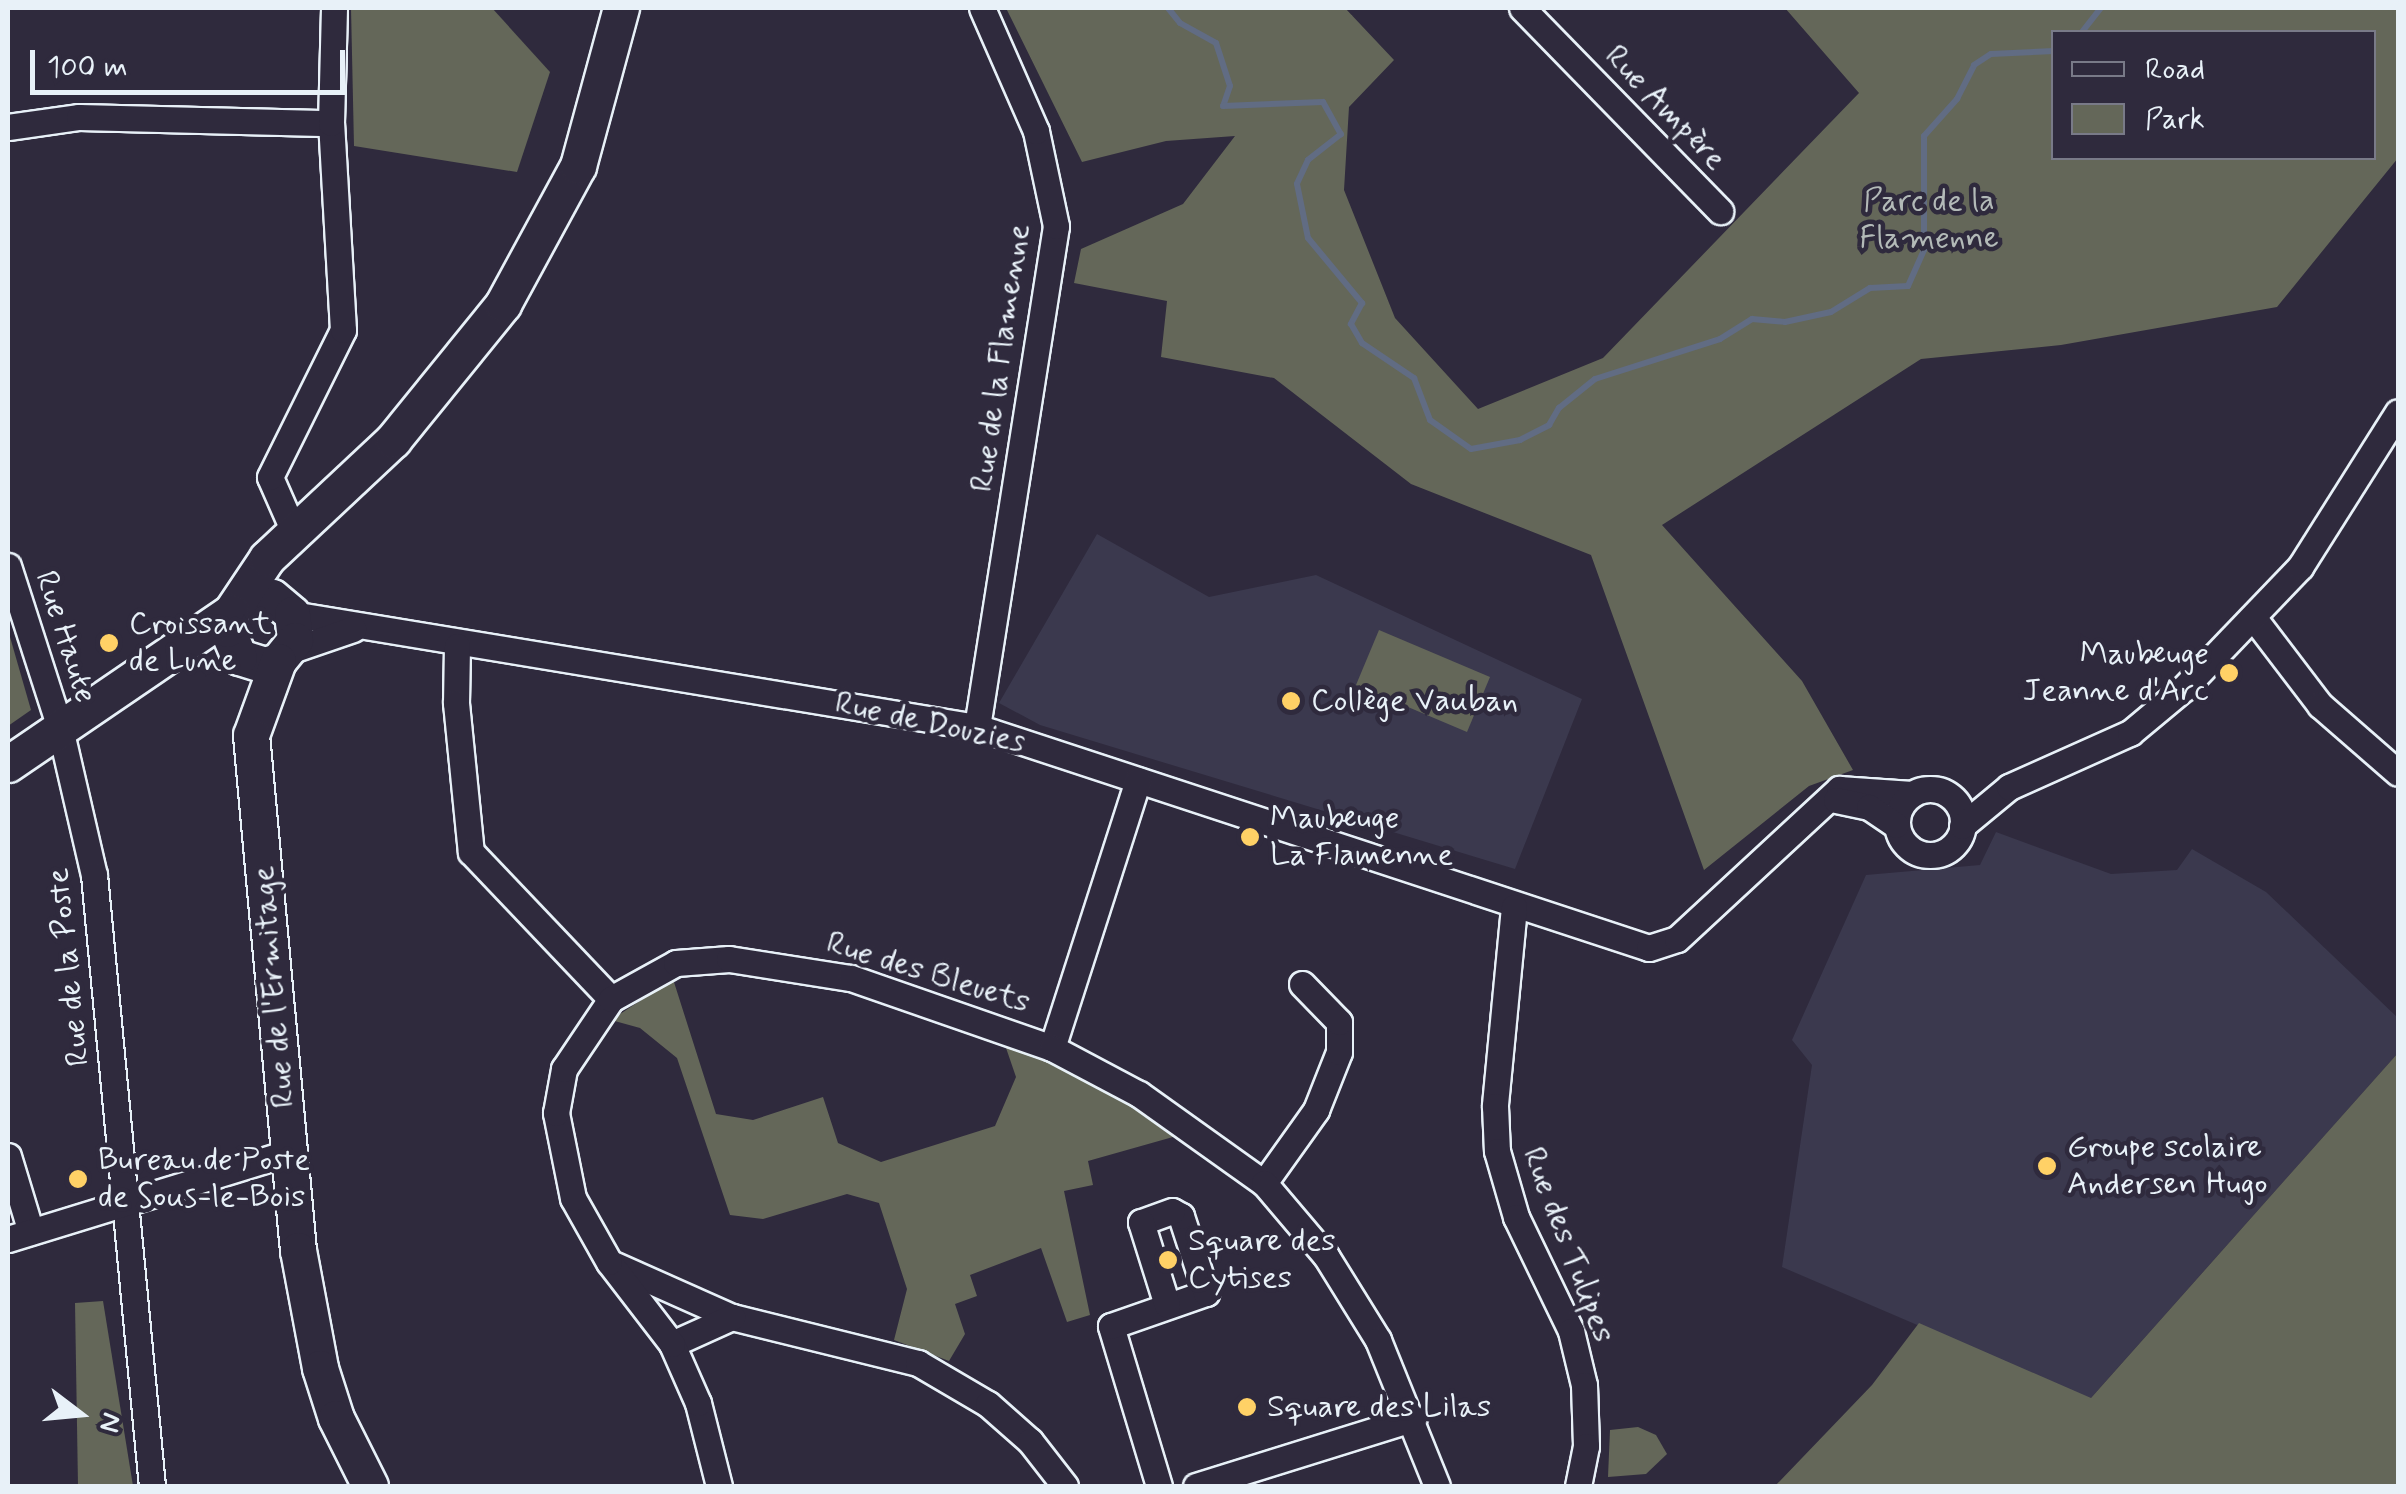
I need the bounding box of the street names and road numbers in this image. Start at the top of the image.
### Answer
street label: Rue Ampère [1596,37,1734,179]
street label: Rue de la Flamenne [963,223,1039,493]
street label: Rue Haute [27,569,103,705]
street label: Rue de Douzies [831,684,1029,762]
street label: Rue de l'Ermitage [244,864,304,1110]
street label: Rue de la Poste [40,868,98,1066]
street label: Rue des Bleuets [822,924,1034,1022]
street label: Rue des Tulipes [1514,1145,1622,1345]

